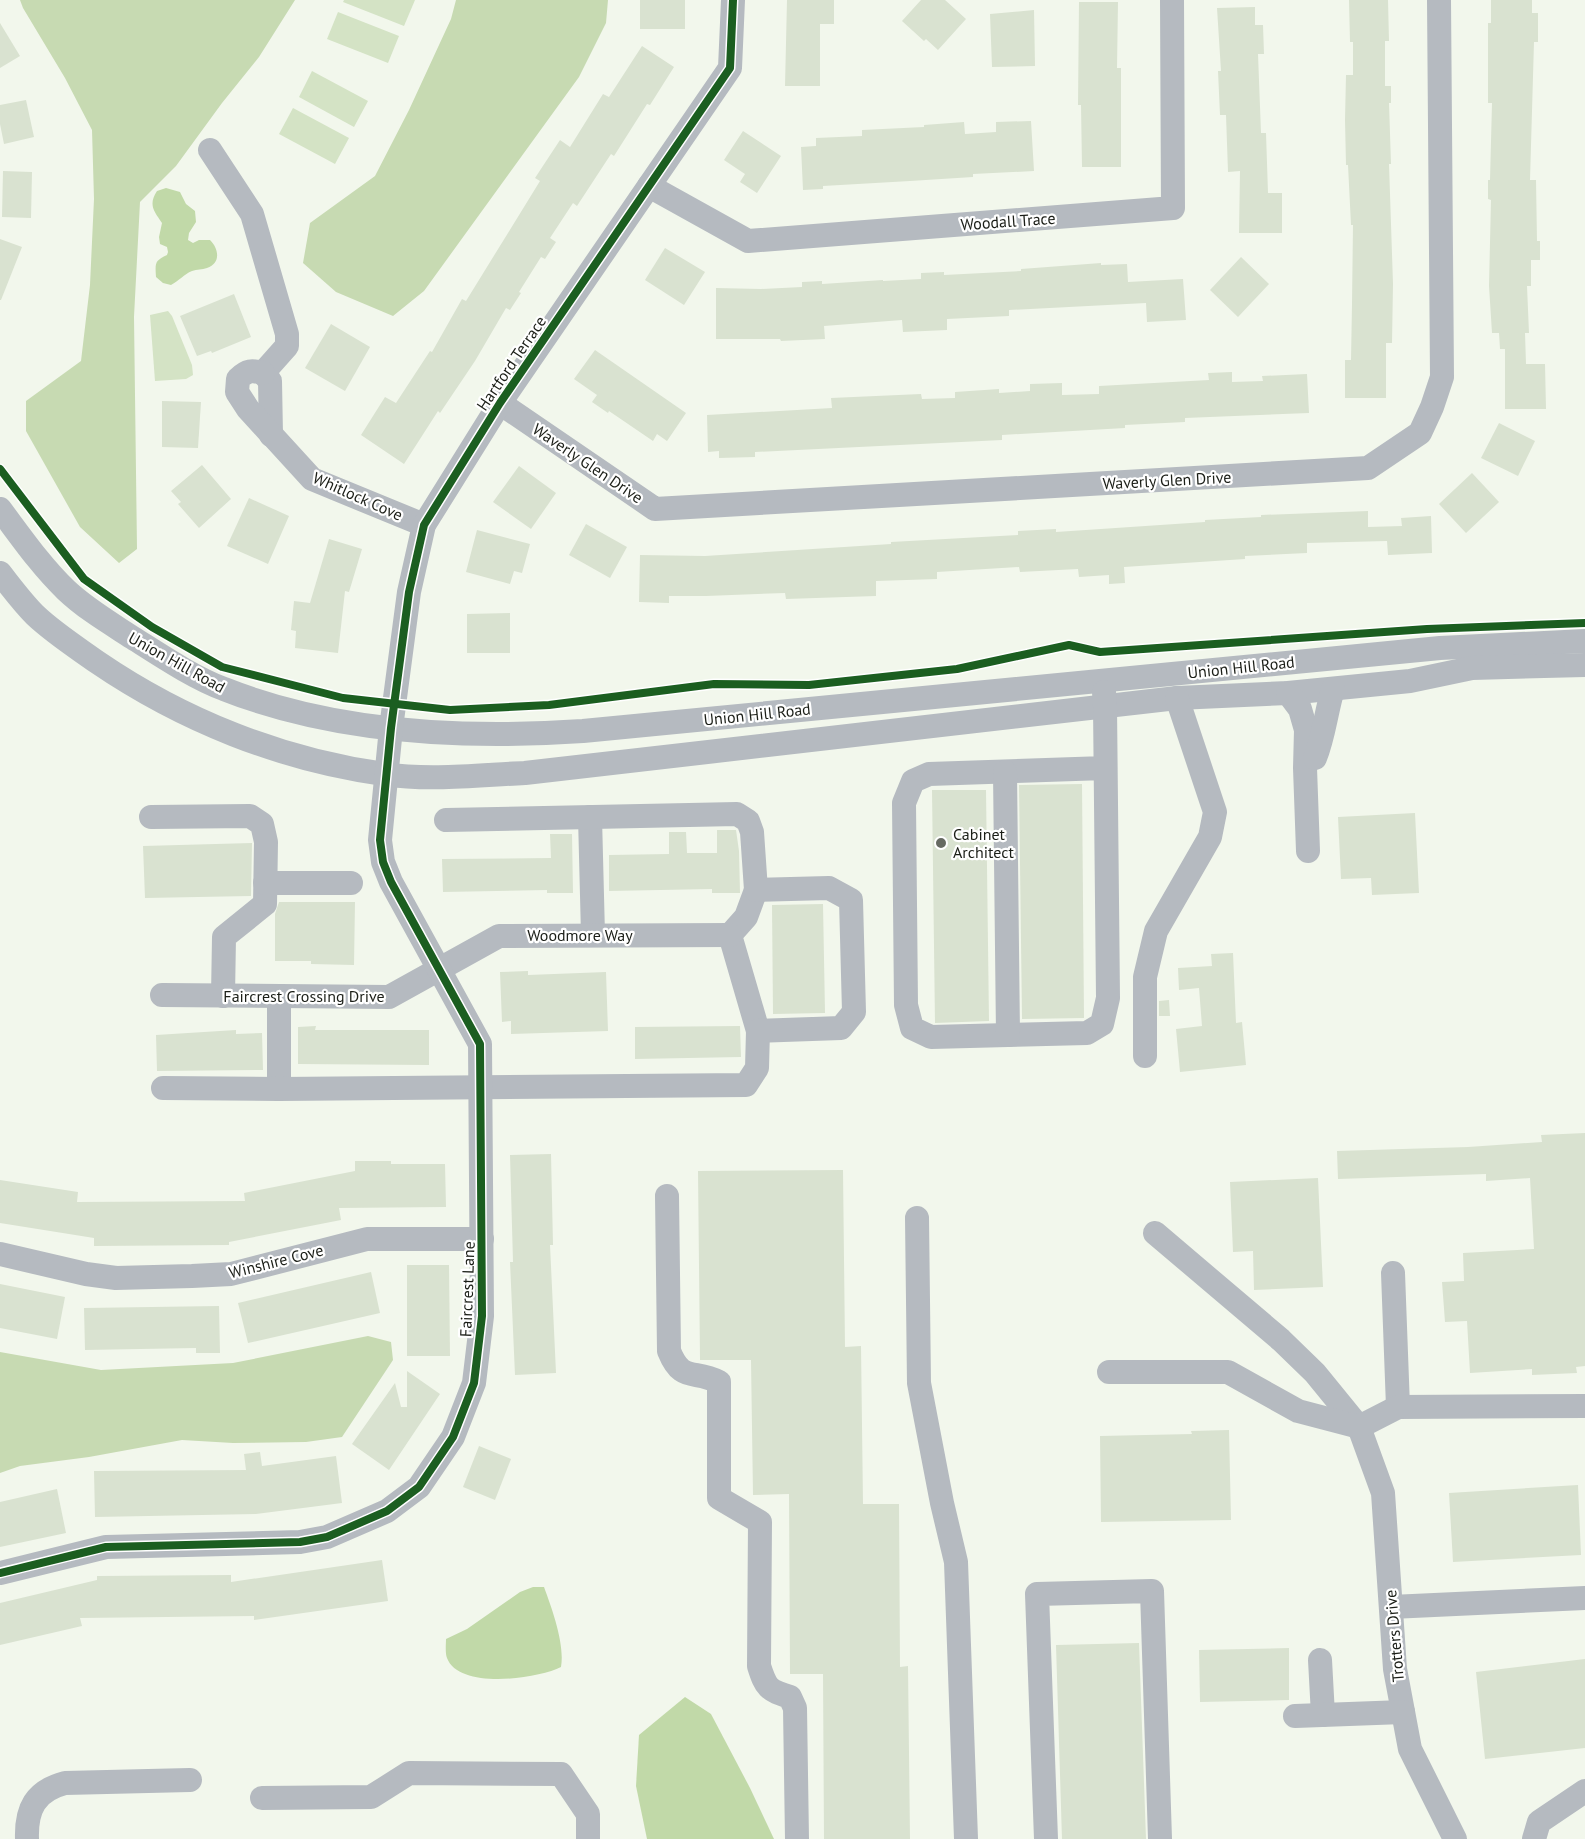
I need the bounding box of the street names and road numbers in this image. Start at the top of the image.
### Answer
street label: Woodall Trace [960,208,1056,234]
street label: Hartford Terrace [472,312,550,414]
street label: Waverly Glen Drive [529,419,647,507]
street label: Whitlock Cove [310,467,406,525]
street label: Waverly Glen Drive [1102,467,1232,493]
street label: Union Hill Road [125,627,229,697]
street label: Union Hill Road [1186,651,1296,683]
street label: Union Hill Road [702,698,812,730]
street label: Woodmore Way [527,925,633,945]
street label: Faircrest Crossing Drive [223,986,385,1006]
street label: Winshire Cove [227,1240,325,1282]
street label: Faircrest Lane [455,1241,479,1337]
street label: Trotters Drive [1380,1589,1408,1683]

